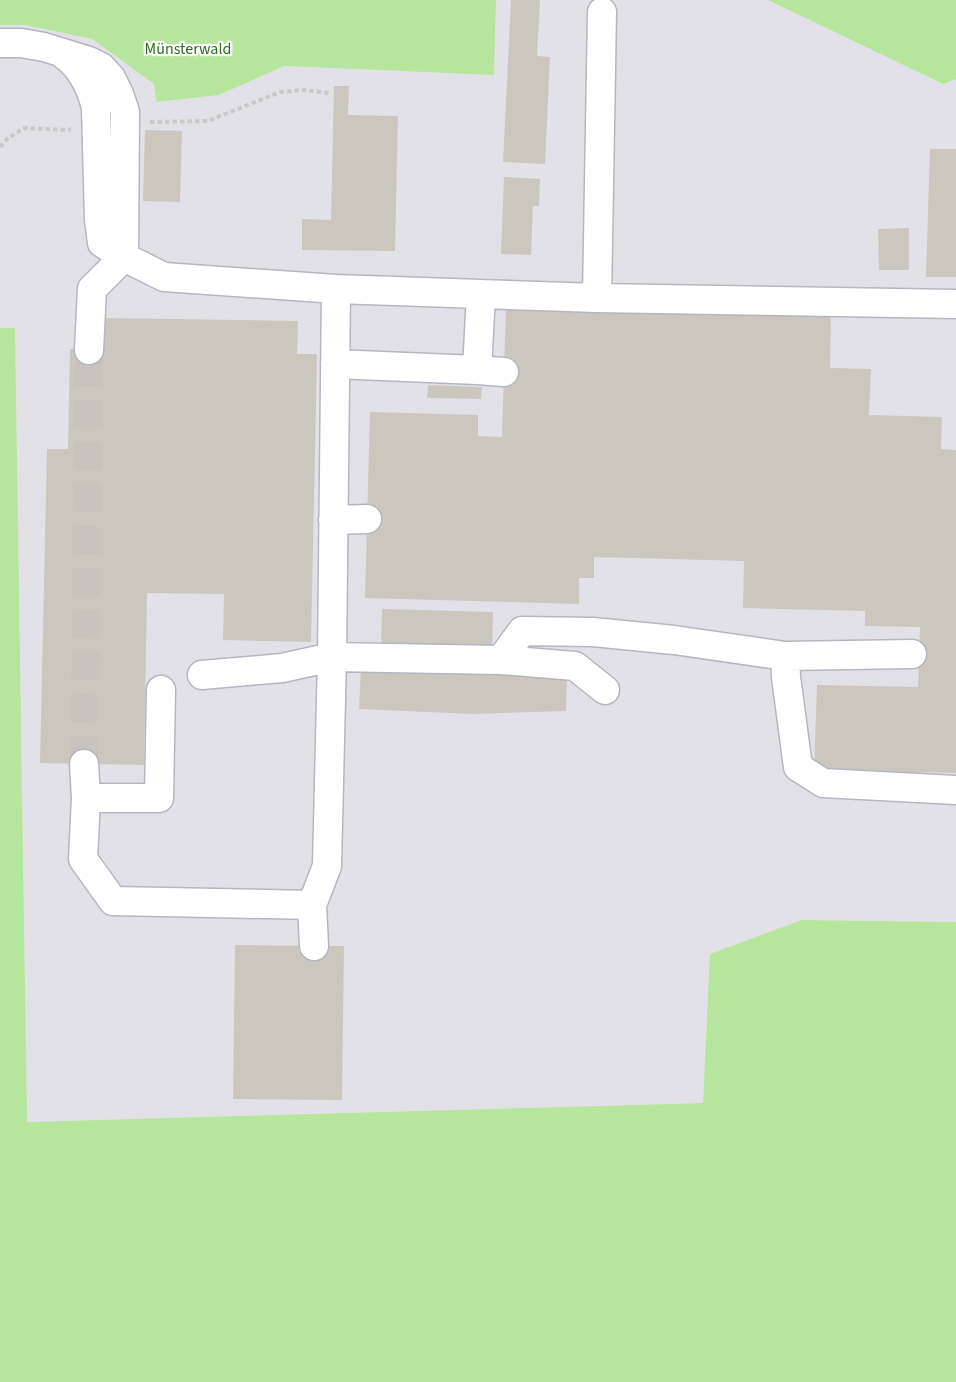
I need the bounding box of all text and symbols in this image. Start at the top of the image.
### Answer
park label: Münsterwald [145,38,231,60]

